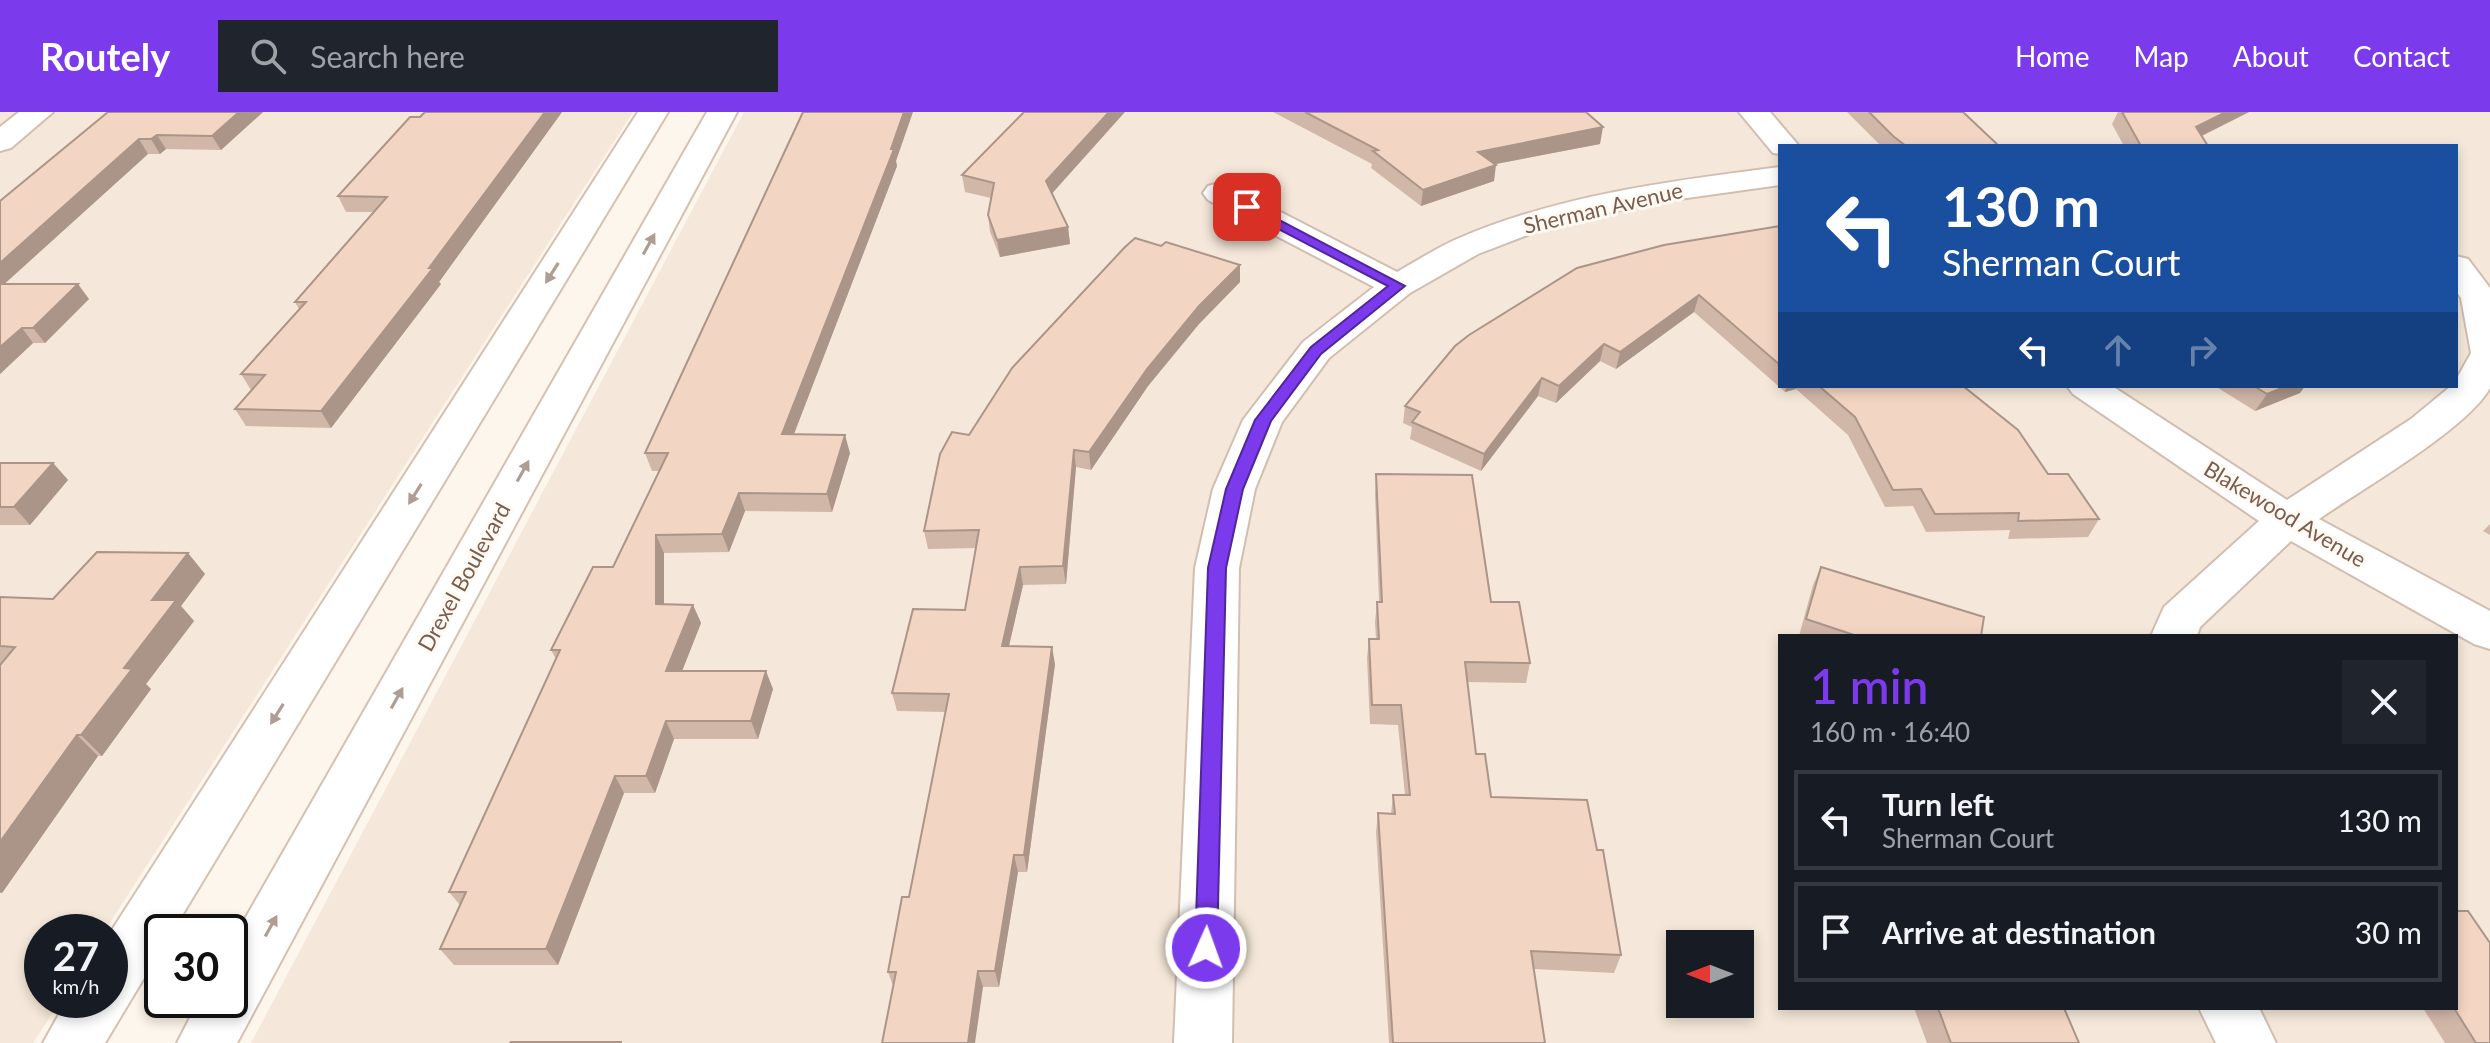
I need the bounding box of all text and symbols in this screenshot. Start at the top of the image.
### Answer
search box [218,20,778,92]
text: Routely [40,33,170,79]
icon: search [246,34,290,78]
text: Search here [310,38,465,74]
text: Home [2015,39,2090,73]
text: Map [2134,39,2189,73]
text: About [2233,39,2309,73]
text: Contact [2353,39,2450,73]
text: 130 m [1942,172,2100,239]
pin [1213,173,1281,241]
street label: Sherman Avenue [1521,176,1685,239]
icon: left [1810,176,1914,280]
icon: arrive [1225,185,1269,229]
one-way arrow [643,232,656,255]
text: Sherman Court [1942,240,2180,284]
one-way arrow [546,262,560,284]
icon: left [2012,328,2056,372]
icon: ahead [2096,328,2140,372]
icon: right [2180,328,2224,372]
street label: Blakewood Avenue [2199,455,2371,573]
one-way arrow [516,460,530,482]
one-way arrow [408,483,422,505]
street label: Drexel Boulevard [412,498,516,656]
text: 1 min [1810,657,1928,714]
button: close [2342,660,2426,744]
one-way arrow [390,687,404,710]
one-way arrow [271,703,285,725]
text: 160 m · 16:40 [1810,716,1970,748]
text: Turn left [1882,786,1994,822]
icon: left [1814,798,1858,842]
text: 130 m [2337,802,2422,838]
text: Sherman Court [1882,822,2054,854]
position arrow [1164,906,1248,990]
icon: arrive [1814,910,1858,954]
speed limit sign: 30 [144,914,248,1018]
text: Arrive at destination [1882,914,2156,950]
text: 30 m [2355,914,2422,950]
one-way arrow [264,915,278,937]
north arrow [1666,930,1754,1018]
map controls [1666,930,1754,1018]
text: 27 [53,932,99,980]
text: km/h [53,974,99,998]

